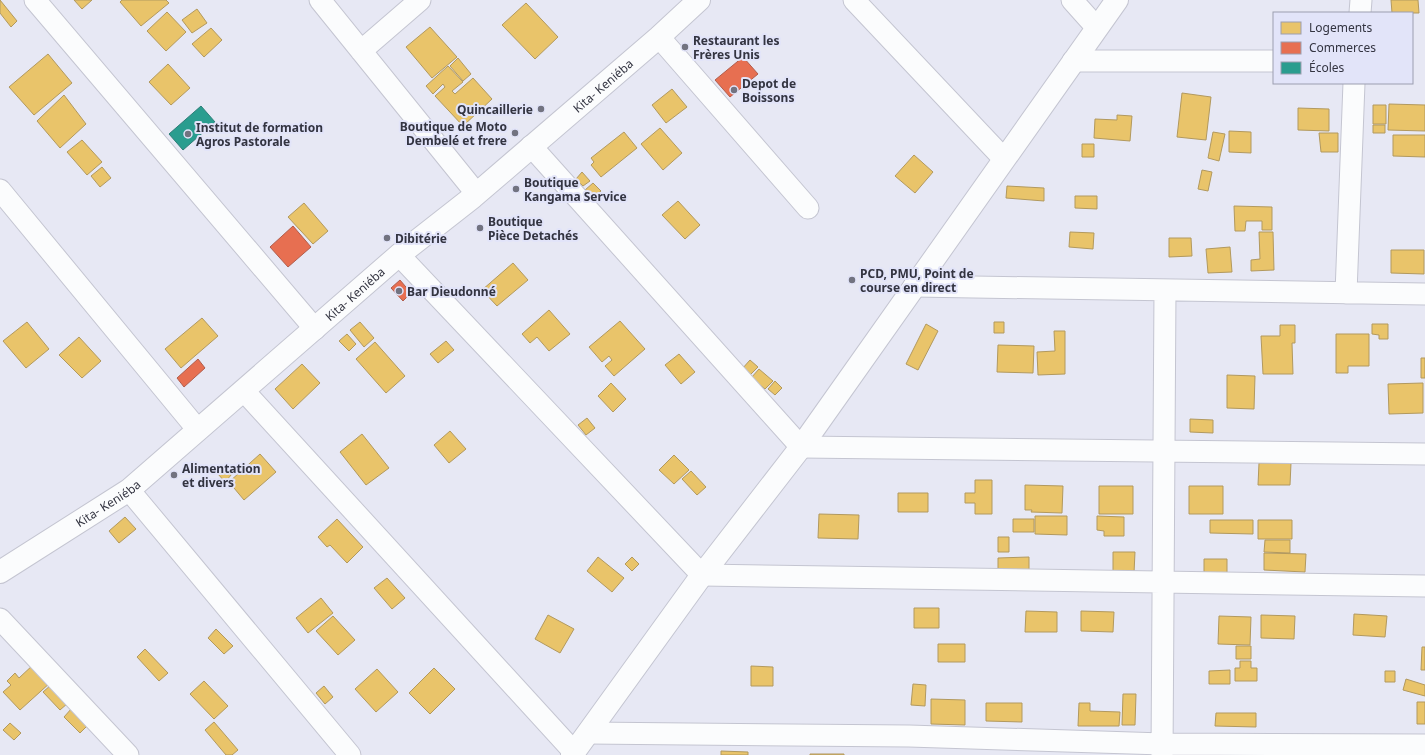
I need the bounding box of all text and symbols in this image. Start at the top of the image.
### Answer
legend [1273,12,1413,84]
text: Logements [1309,19,1372,36]
place label: Restaurant les Frères Unis [693,32,779,63]
text: Commerces [1309,39,1376,56]
marker: Restaurant les Frères Unis [680,42,690,52]
street label: Kita- Keniéba [569,55,636,116]
text: Écoles [1309,59,1345,76]
place label: Depot de Boissons [742,75,796,106]
marker: Depot de Boissons [729,85,739,95]
place label: Quincaillerie [457,101,533,118]
marker: Quincaillerie [536,104,546,114]
place label: Boutique de Moto Dembelé et frere [400,118,507,149]
place label: Institut de formation Agros Pastorale [196,119,323,150]
marker: Boutique de Moto Dembelé et frere [510,128,520,138]
marker: Institut de formation Agros Pastorale [183,129,193,139]
place label: Boutique Kangama Service [524,174,627,205]
marker: Boutique Kangama Service [511,184,521,194]
place label: Boutique Pièce Detachés [488,213,578,244]
marker: Boutique Pièce Detachés [475,223,485,233]
place label: Dibitérie [395,230,447,247]
marker: Dibitérie [382,233,392,243]
street label: Kita- Keniéba [321,263,388,324]
place label: PCD, PMU, Point de course en direct [860,265,974,296]
marker: PCD, PMU, Point de course en direct [847,275,857,285]
place label: Bar Dieudonné [407,283,496,300]
marker: Bar Dieudonné [394,286,404,296]
place label: Alimentation et divers [182,460,261,491]
marker: Alimentation et divers [169,470,179,480]
street label: Kita- Keniéba [72,476,144,530]

